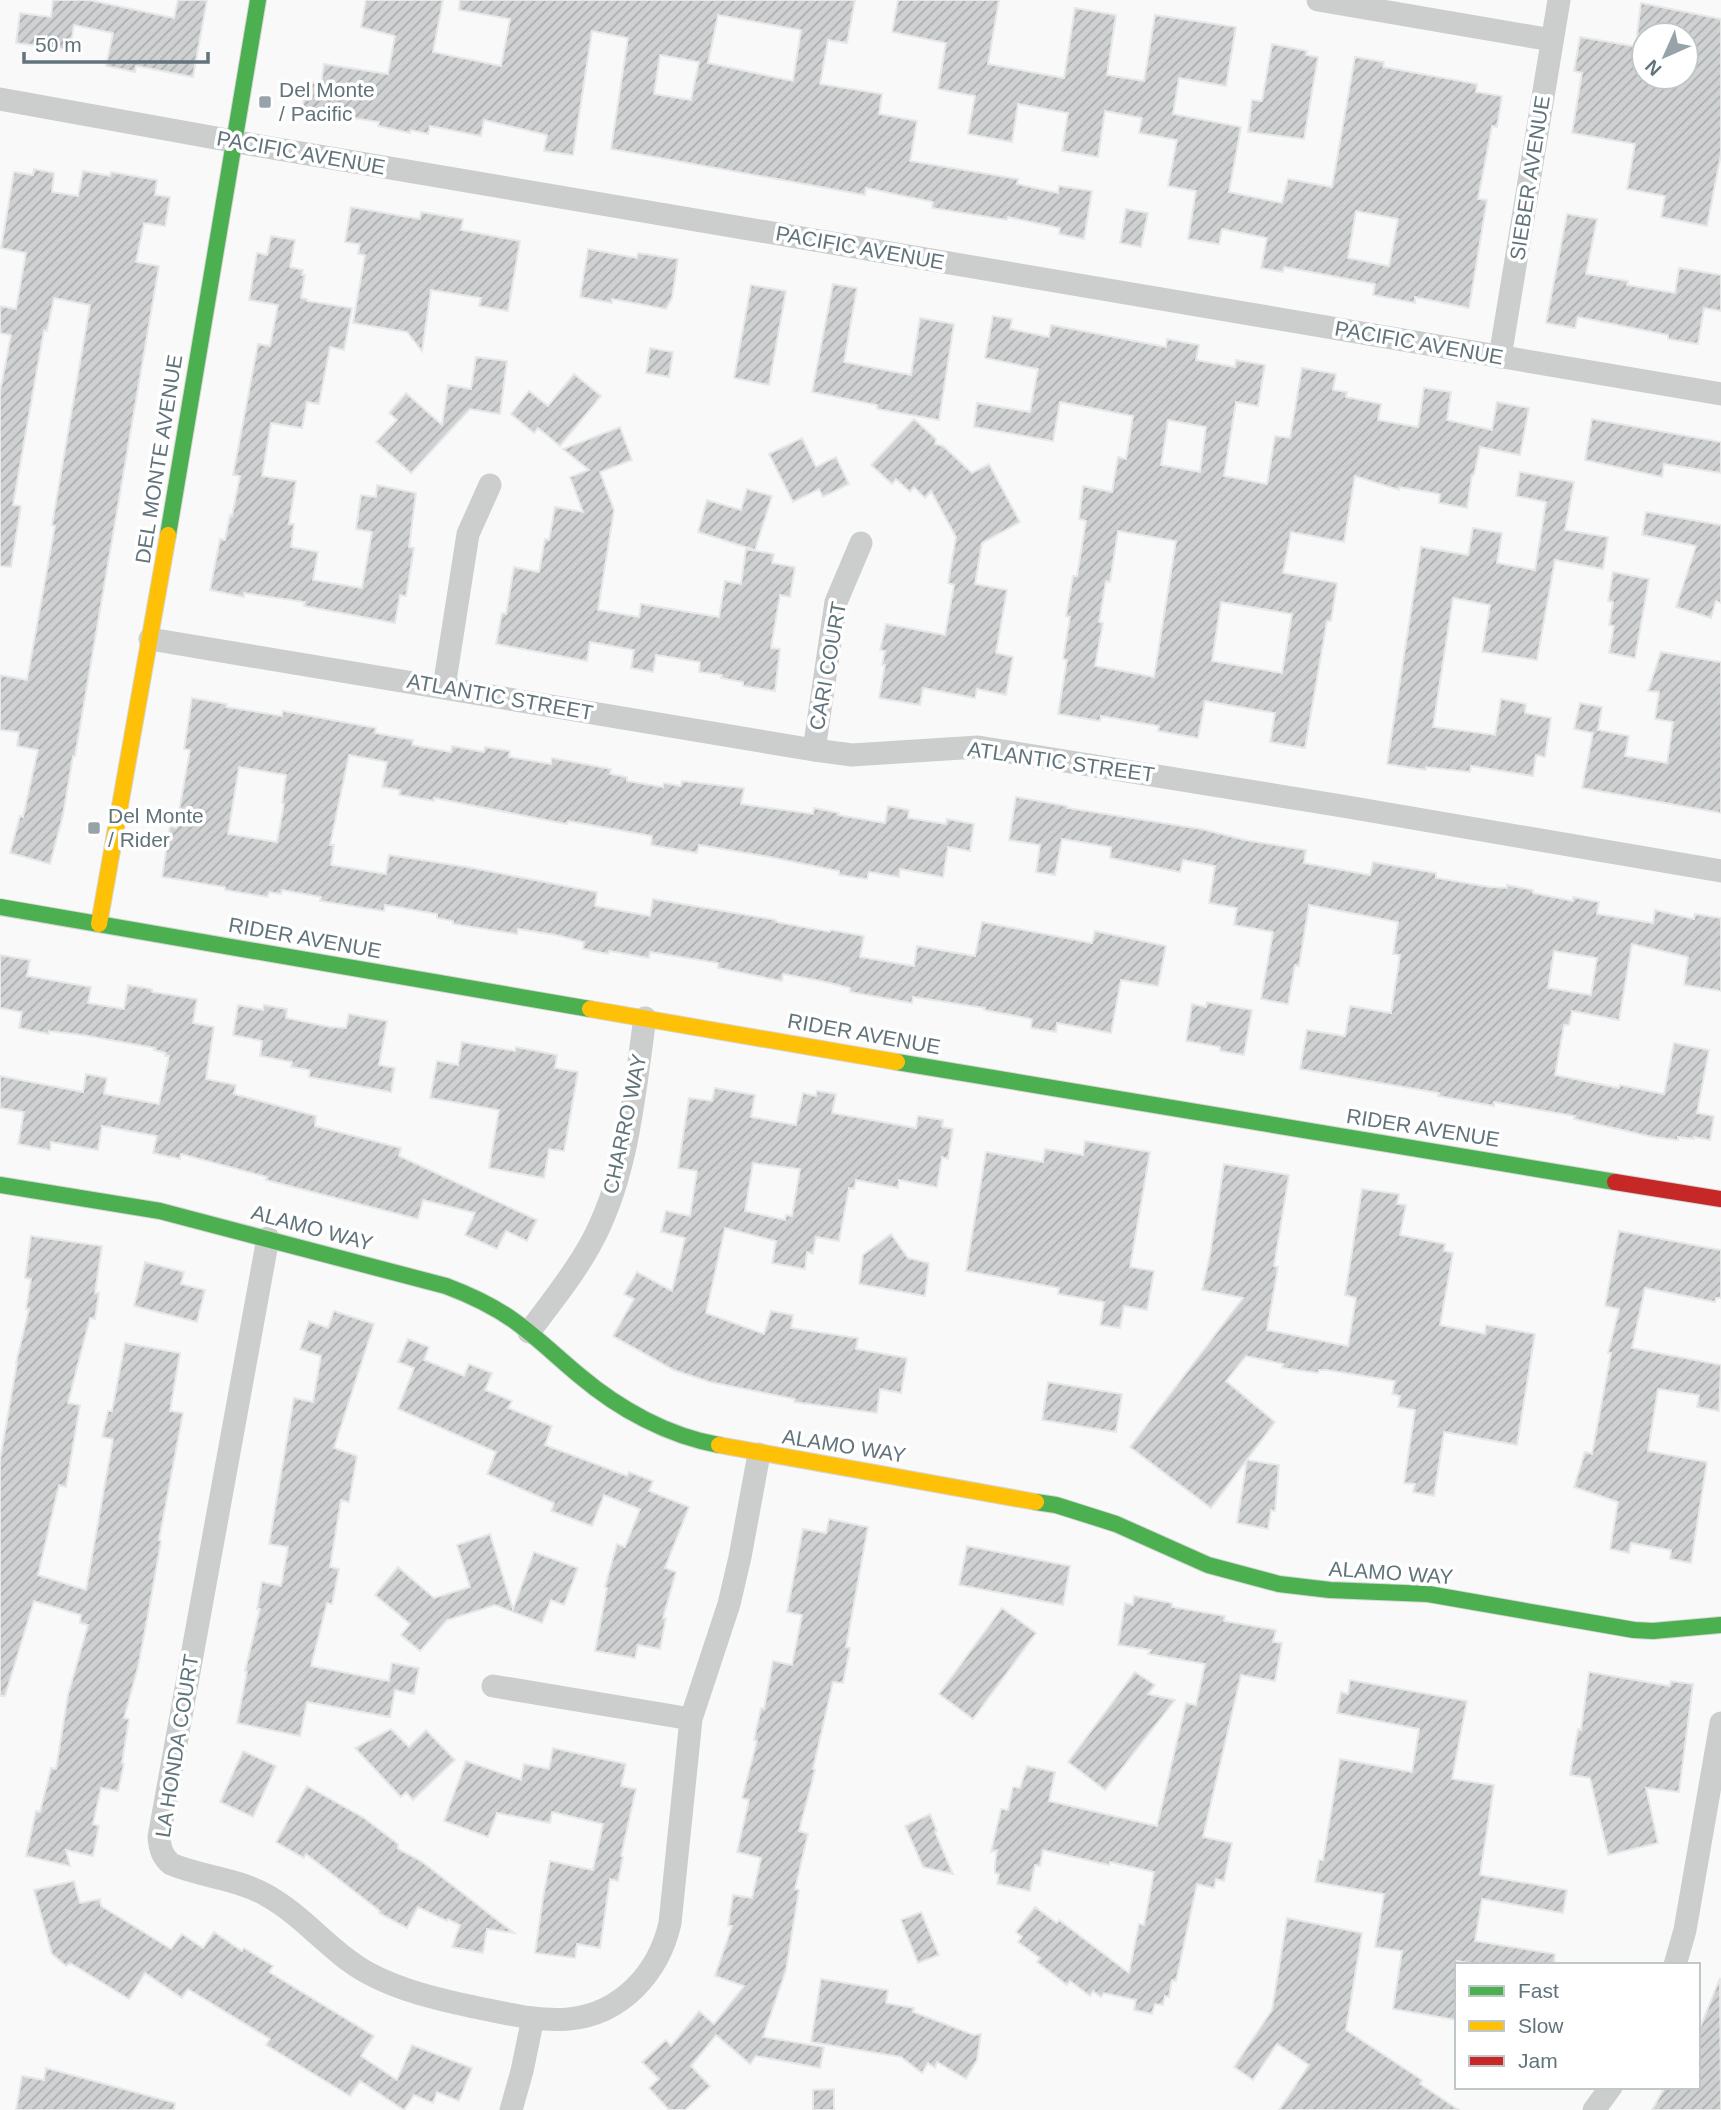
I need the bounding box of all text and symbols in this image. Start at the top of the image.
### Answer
scale bar [24,21,208,65]
north arrow [1630,21,1700,91]
text: 50 m [35,33,82,56]
text: N [1641,55,1666,80]
place label: Del Monte / Pacific [279,78,375,125]
marker: Del Monte / Pacific [257,94,273,110]
street label: SIEBER AVENUE [1505,94,1554,262]
street label: PACIFIC AVENUE [215,126,387,179]
street label: PACIFIC AVENUE [774,221,946,274]
street label: PACIFIC AVENUE [1333,316,1505,369]
street label: DEL MONTE AVENUE [131,353,186,565]
street label: CARI COURT [805,600,850,732]
street label: ATLANTIC STREET [405,669,595,724]
street label: ATLANTIC STREET [966,737,1156,786]
place label: Del Monte / Rider [108,804,204,851]
marker: Del Monte / Rider [86,820,102,836]
street label: RIDER AVENUE [227,913,383,962]
street label: RIDER AVENUE [786,1009,942,1058]
street label: CHARRO WAY [598,1052,651,1196]
street label: RIDER AVENUE [1345,1104,1501,1151]
street label: ALAMO WAY [249,1200,375,1255]
street label: ALAMO WAY [781,1424,908,1467]
street label: ALAMO WAY [1328,1557,1454,1588]
street label: LA HONDA COURT [151,1653,202,1839]
legend [1455,1963,1700,2089]
text: Fast [1518,1979,1559,2002]
text: Slow [1518,2014,1564,2037]
text: Jam [1518,2049,1558,2072]

